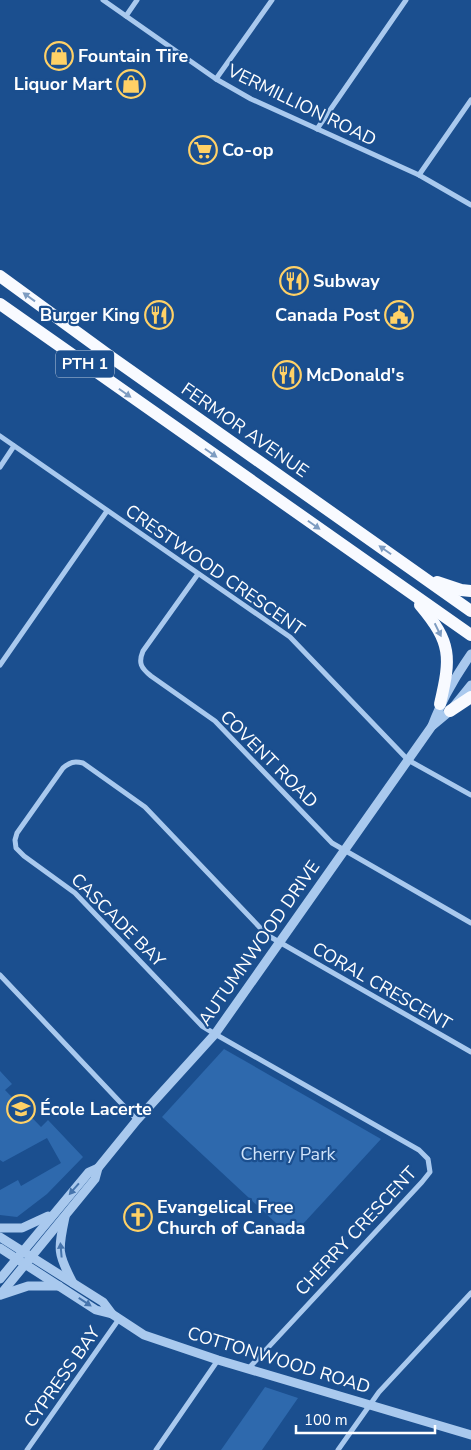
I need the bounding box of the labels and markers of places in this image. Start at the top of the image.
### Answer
shop icon: Fountain Tire [44,41,74,71]
place label: Fountain Tire [78,44,189,68]
shop icon: Liquor Mart [116,69,146,99]
place label: Liquor Mart [14,72,112,96]
supermarket icon: Co-op [188,135,218,165]
place label: Co-op [222,138,274,162]
restaurant icon: Subway [279,266,309,296]
place label: Subway [313,269,380,293]
restaurant icon: Burger King [144,300,174,330]
public building icon: Canada Post [384,300,414,330]
place label: Burger King [40,303,140,327]
place label: Canada Post [275,303,380,327]
restaurant icon: McDonald's [272,360,302,390]
place label: McDonald's [306,363,404,387]
school or university icon: École Lacerte [6,1094,36,1124]
place label: École Lacerte [40,1097,152,1121]
place label: Evangelical Free Church of Canada [157,1195,305,1240]
church icon: Evangelical Free Church of Canada [123,1202,153,1232]

